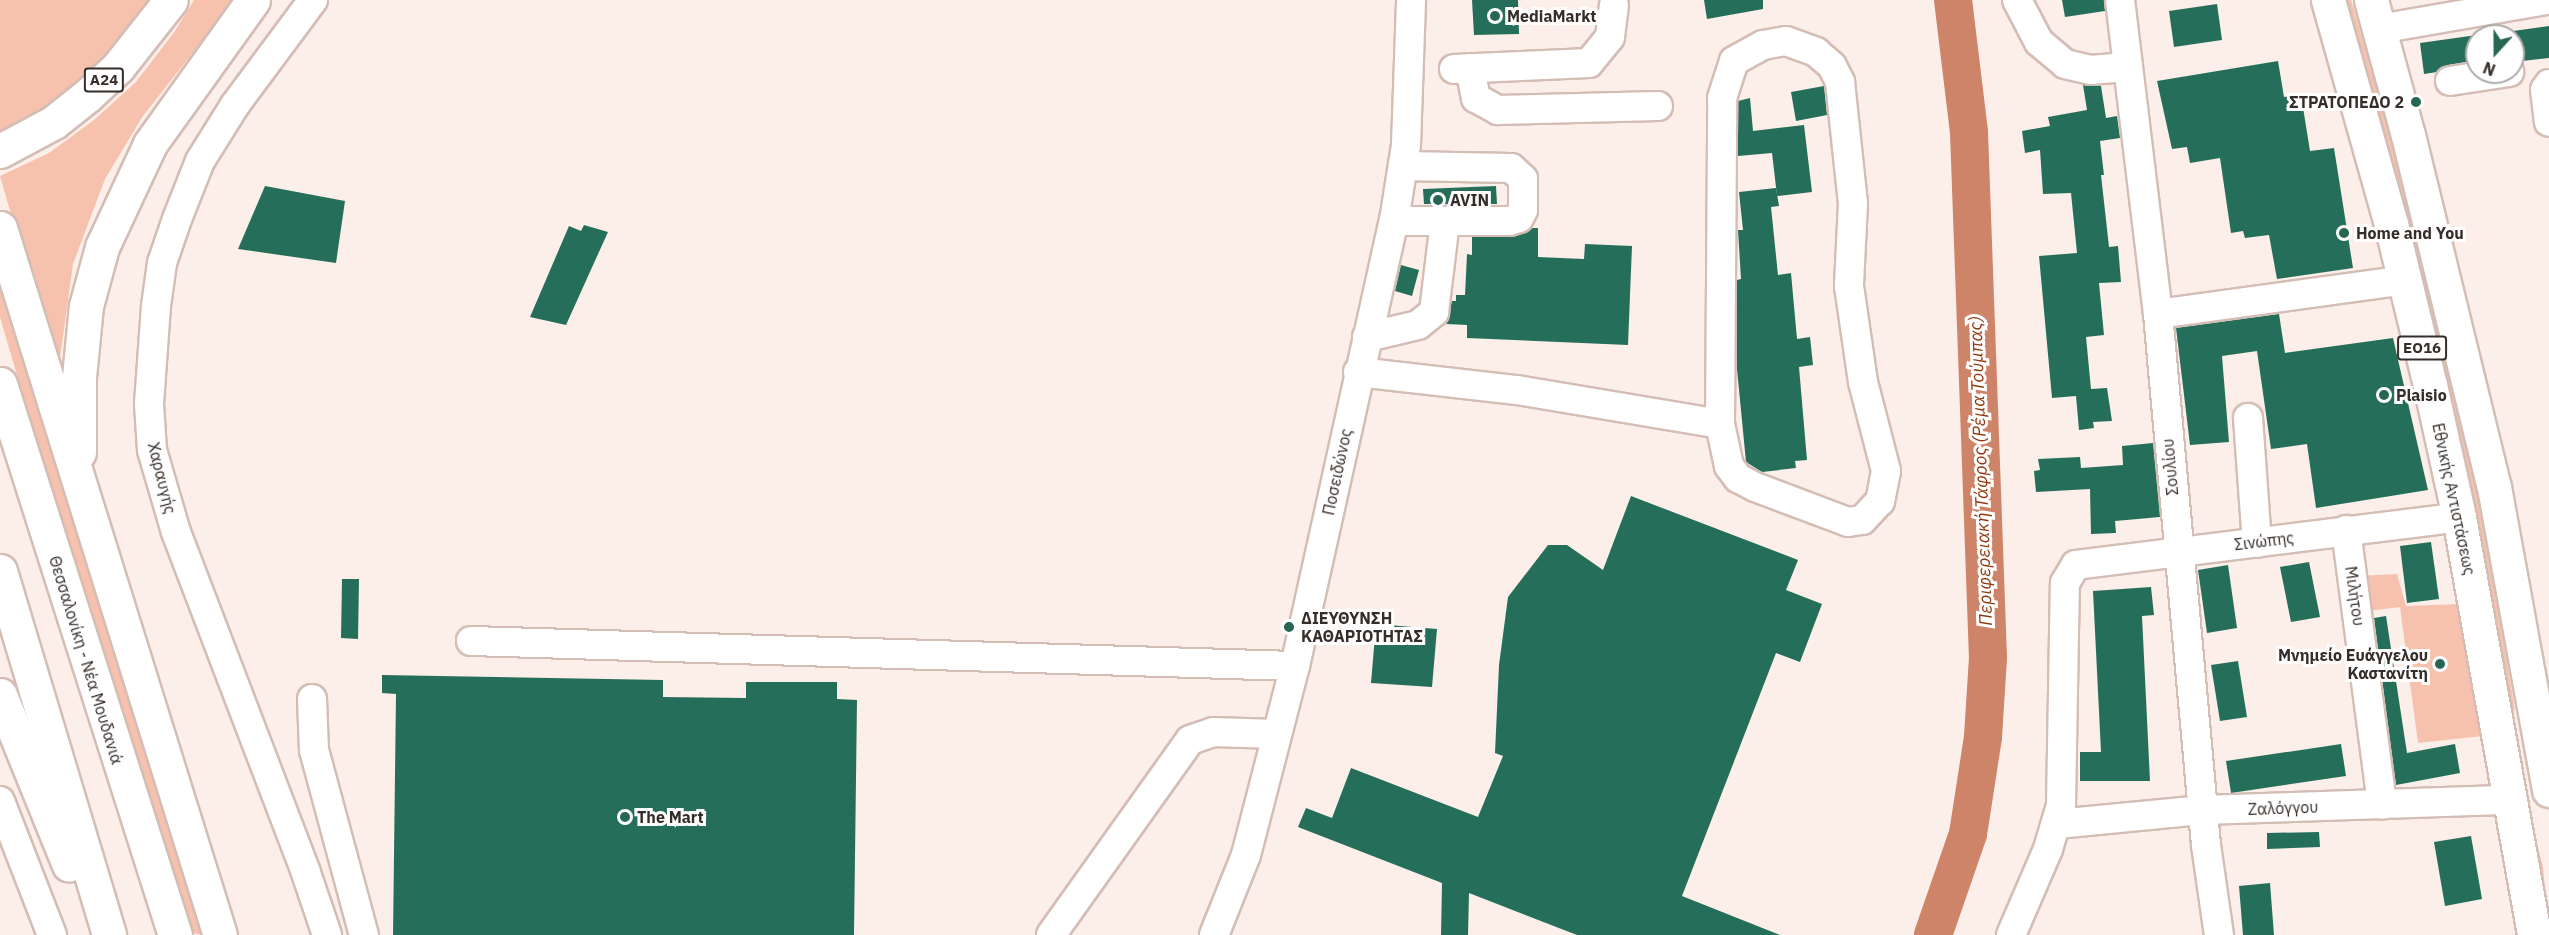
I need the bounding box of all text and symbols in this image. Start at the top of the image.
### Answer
place label: MediaMarkt [1507,6,1596,26]
marker: MediaMarkt [1488,9,1502,23]
north arrow [2465,24,2525,84]
text: N [2480,58,2498,80]
road number: Α24 [83,68,125,92]
place label: ΣΤΡΑΤΟΠΕΔΟ 2 [2289,92,2404,112]
marker: ΣΤΡΑΤΟΠΕΔΟ 2 [2409,95,2423,109]
place label: AVIN [1450,190,1489,210]
marker: AVIN [1431,193,1445,207]
place label: Home and You [2356,223,2464,243]
marker: Home and You [2337,226,2351,240]
water label: Περιφερειακή Τάφρος (Ρέμα Τούμπας) [1965,316,1997,626]
road number: ΕΟ16 [2396,336,2448,360]
place label: Plaisio [2396,385,2447,405]
marker: Plaisio [2377,388,2391,402]
street label: Εθνικής Αντιστάσεως [2428,421,2480,577]
street label: Ποσειδώνος [1318,427,1356,517]
street label: Σουλίου [2158,438,2182,496]
street label: Χαραυγής [144,440,180,516]
street label: Σινώπης [2233,528,2295,554]
street label: Θεσσαλονίκη - Νέα Μουδανιά [45,553,127,767]
street label: Μιλήτου [2341,565,2369,627]
place label: ΔΙΕΥΘΥΝΣΗ ΚΑΘΑΡΙΟΤΗΤΑΣ [1301,608,1423,646]
marker: ΔΙΕΥΘΥΝΣΗ ΚΑΘΑΡΙΟΤΗΤΑΣ [1282,620,1296,634]
place label: Μνημείο Ευάγγελου Καστανίτη [2278,645,2428,683]
marker: Μνημείο Ευάγγελου Καστανίτη [2433,657,2447,671]
street label: Ζαλόγγου [2247,797,2319,819]
place label: The Mart [637,807,704,827]
marker: The Mart [618,810,632,824]

